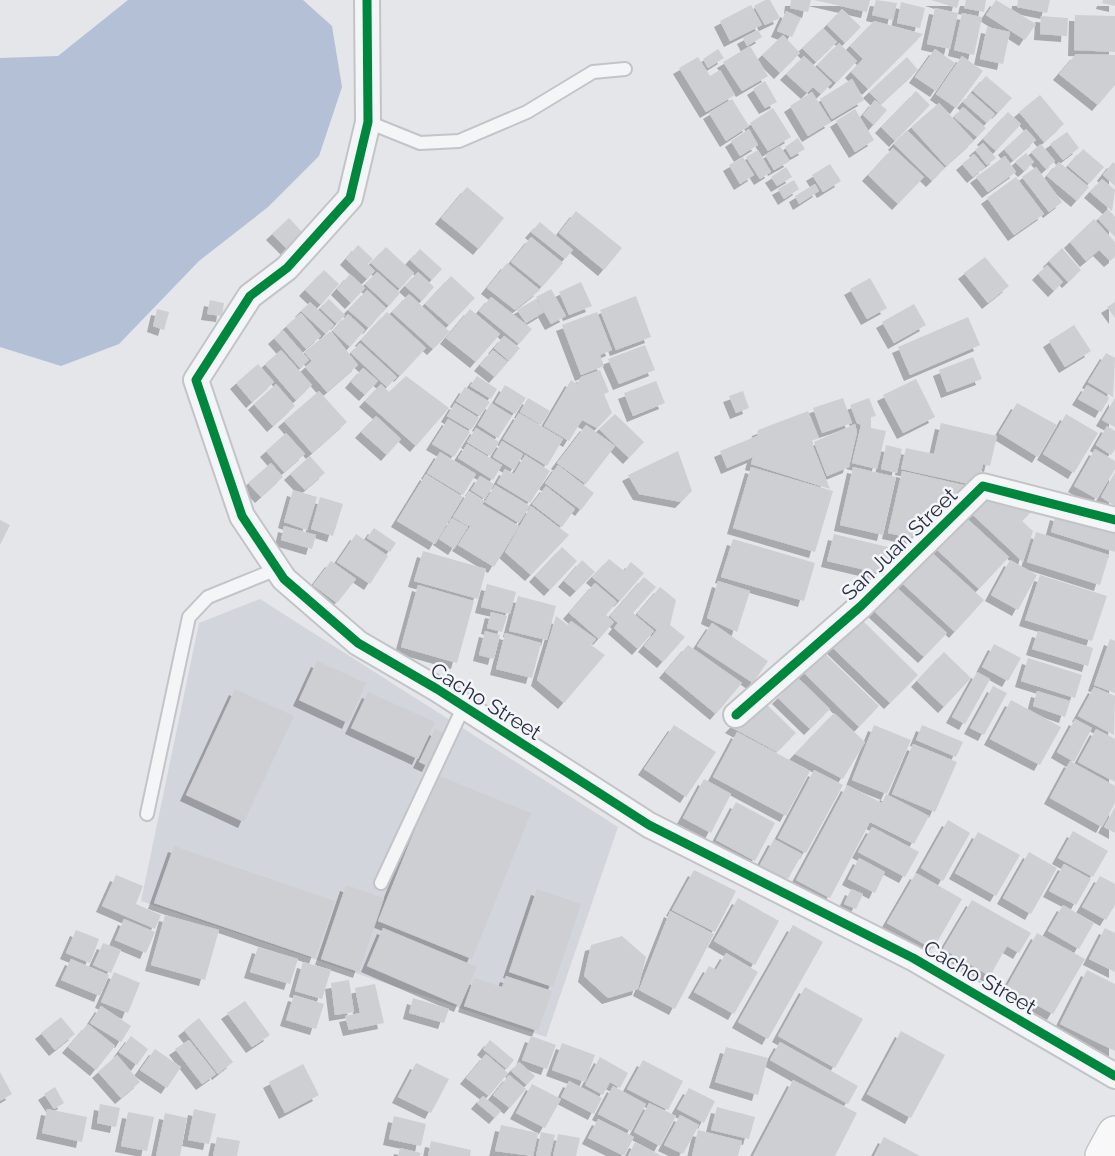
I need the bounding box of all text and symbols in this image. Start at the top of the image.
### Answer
street label: San Juan Street [836,483,962,605]
street label: Cacho Street [426,657,546,745]
street label: Cacho Street [919,935,1041,1019]

